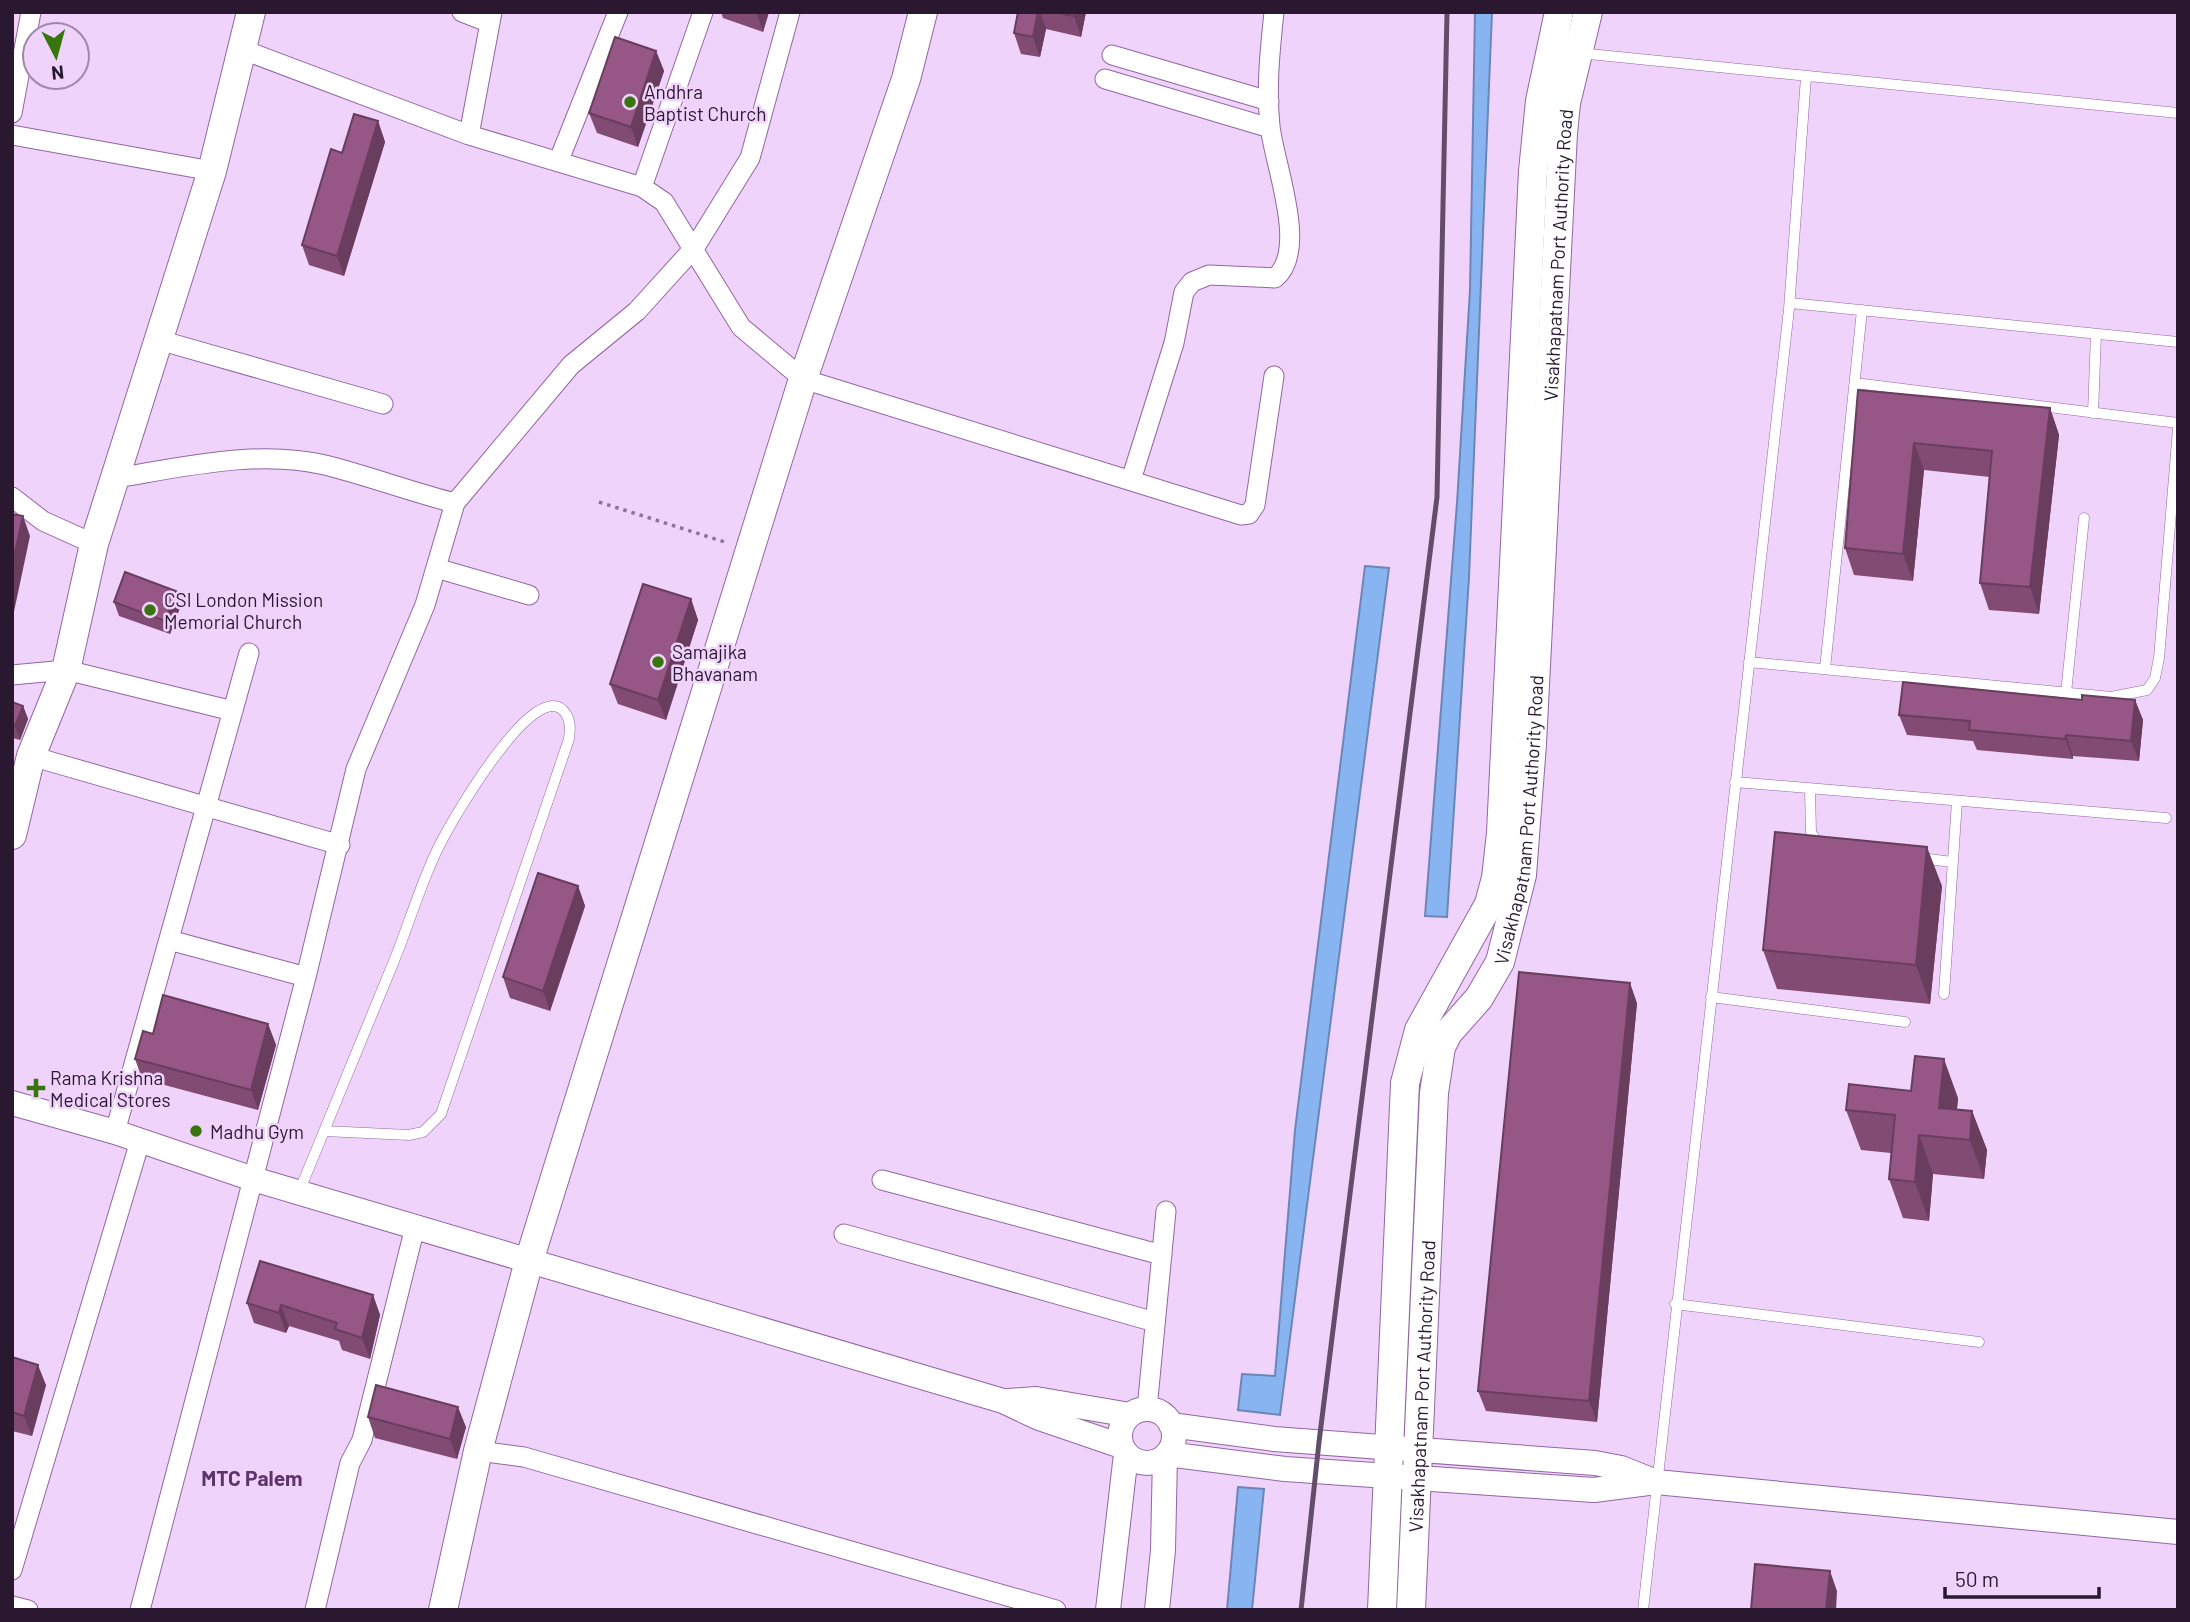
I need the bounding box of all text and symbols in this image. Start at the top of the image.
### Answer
north arrow [21,21,91,91]
text: N [50,61,65,86]
place label: Andhra Baptist Church [644,80,767,125]
marker: Andhra Baptist Church [622,94,638,110]
street label: Visakhapatnam Port Authority Road [1538,108,1577,402]
place label: CSI London Mission Memorial Church [164,588,323,633]
marker: CSI London Mission Memorial Church [142,602,158,618]
place label: Samajika Bhavanam [672,640,758,685]
marker: Samajika Bhavanam [650,654,666,670]
street label: Visakhapatnam Port Authority Road [1488,674,1547,967]
place label: Rama Krishna Medical Stores [50,1066,171,1111]
marker: Rama Krishna Medical Stores [28,1080,44,1096]
place label: Madhu Gym [210,1120,304,1143]
marker: Madhu Gym [188,1123,204,1139]
street label: Visakhapatnam Port Authority Road [1403,1240,1439,1533]
district label: MTC Palem [201,1465,303,1490]
scale bar [1945,1556,2099,1600]
text: 50 m [1955,1566,1999,1591]

